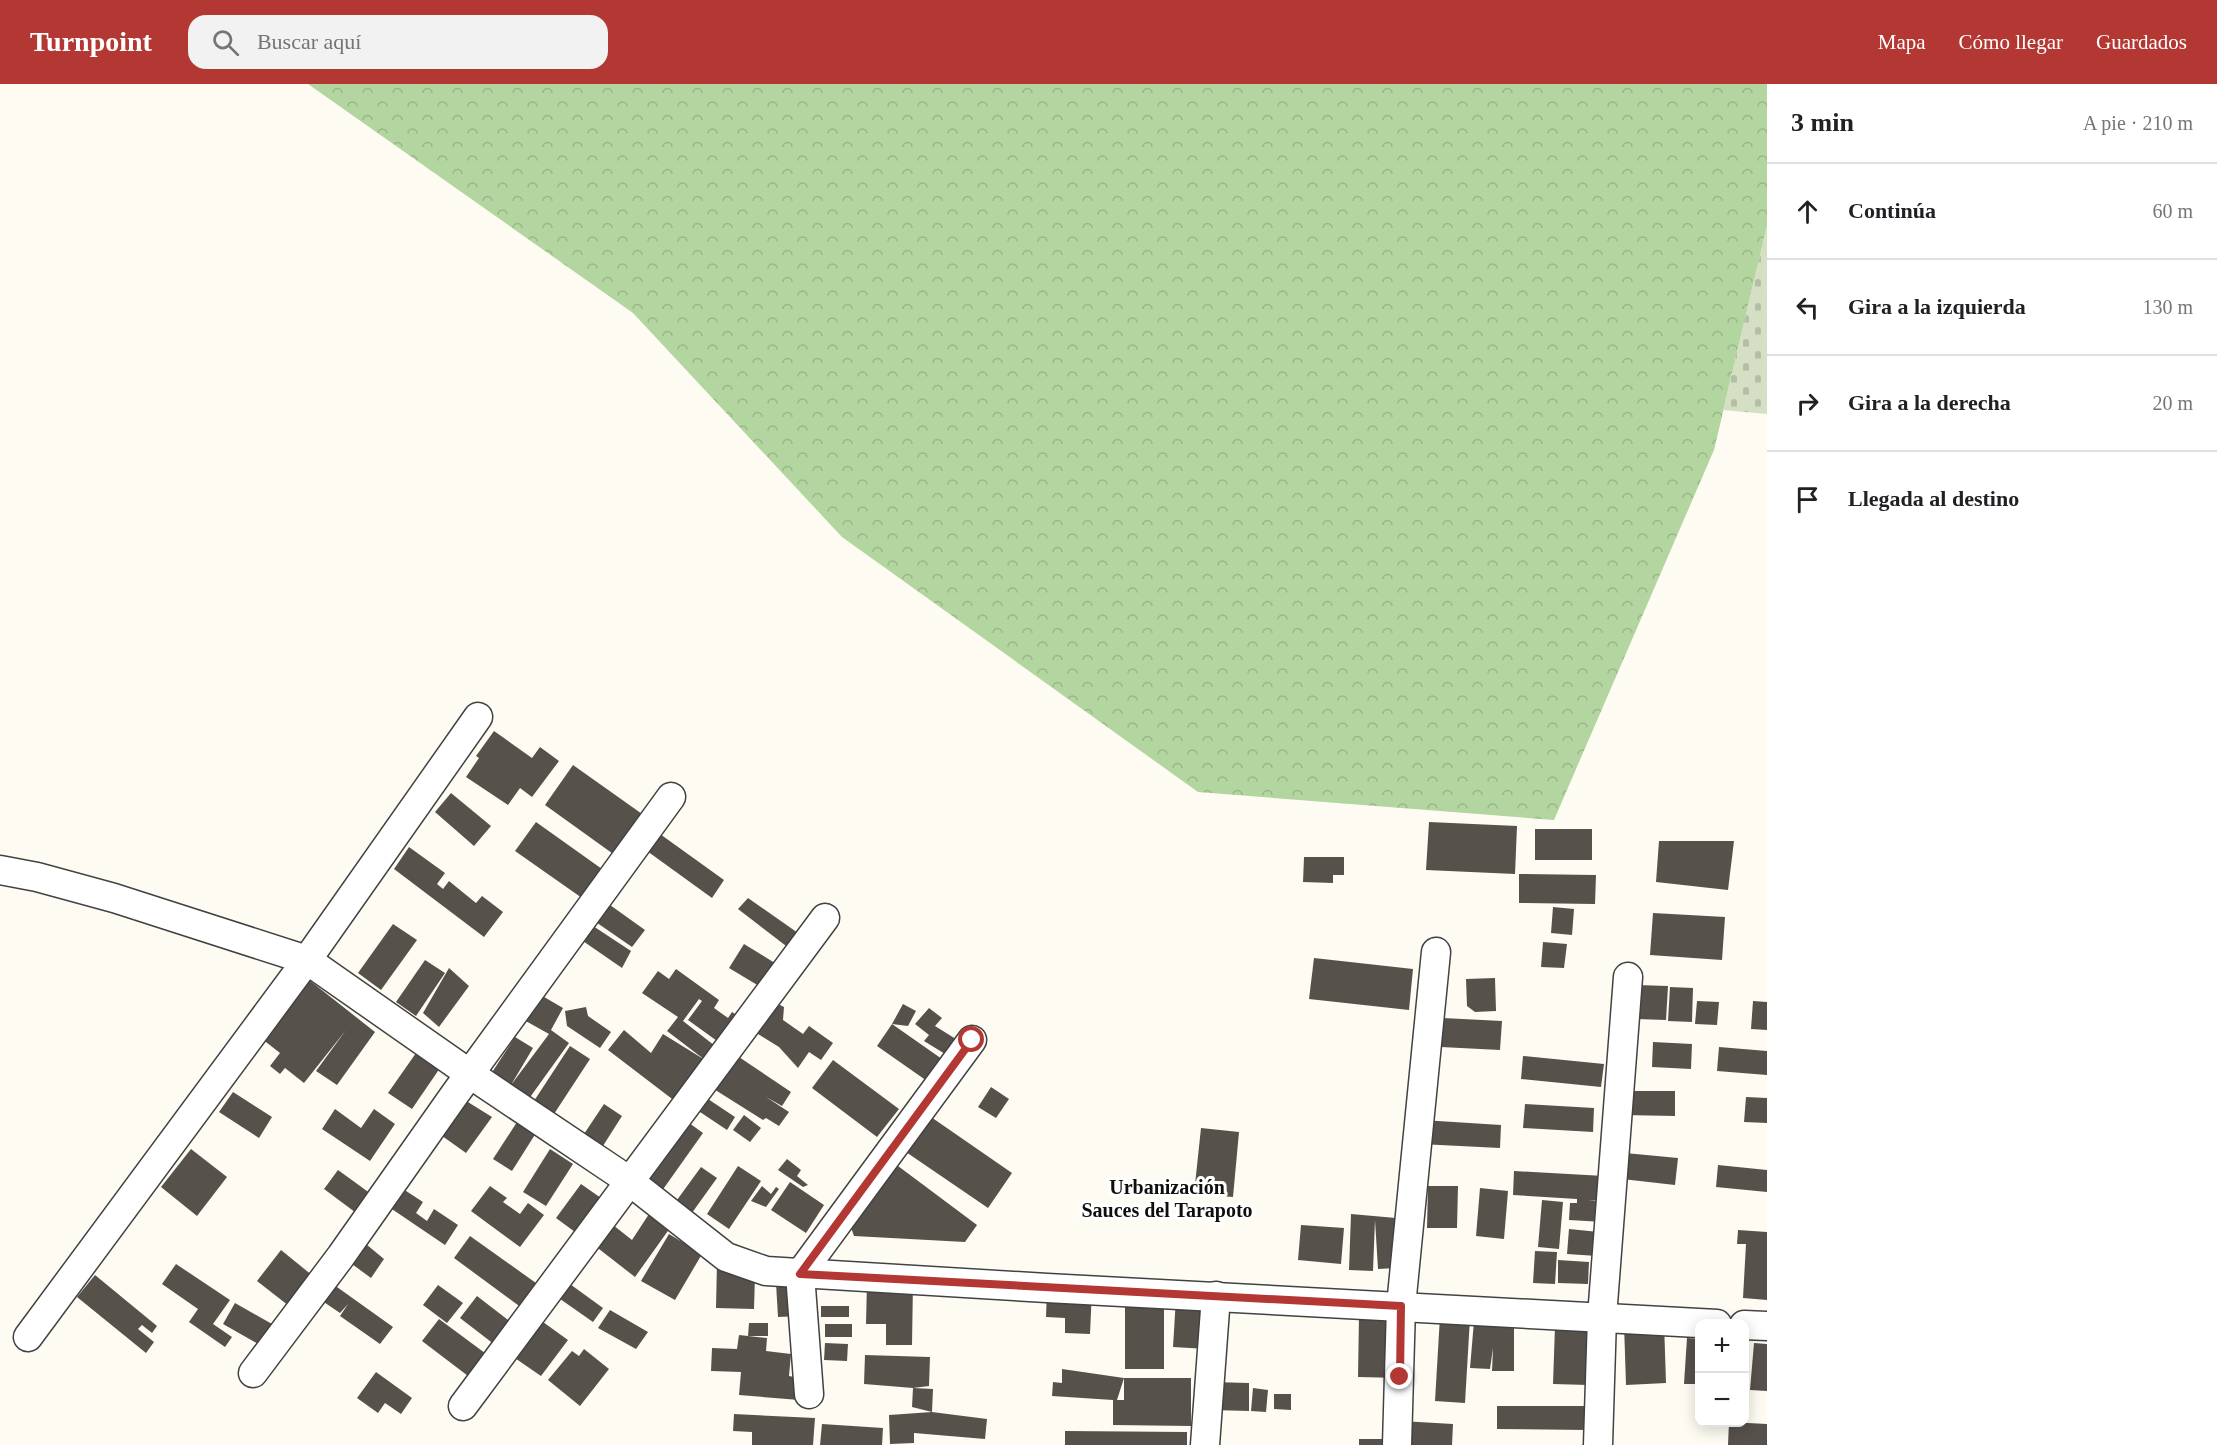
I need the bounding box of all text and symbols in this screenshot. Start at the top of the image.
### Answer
search box [188,15,608,69]
text: Turnpoint [30,26,152,57]
icon: search [209,26,242,59]
text: Buscar aquí [257,29,361,54]
text: Mapa [1878,30,1926,54]
text: Cómo llegar [1959,30,2063,54]
text: Guardados [2096,30,2187,54]
text: 3 min [1791,108,1854,137]
text: A pie · 210 m [2083,112,2193,134]
icon: ahead [1791,195,1824,228]
text: Continúa [1848,198,1936,223]
text: 60 m [2152,200,2193,222]
icon: left [1791,291,1824,324]
text: Gira a la izquierda [1848,294,2026,319]
text: 130 m [2142,296,2193,318]
icon: right [1791,387,1824,420]
text: Gira a la derecha [1848,390,2011,415]
text: 20 m [2152,392,2193,414]
icon: arrive [1791,483,1824,516]
text: Llegada al destino [1848,486,2019,511]
route start [958,1026,984,1052]
district label: Urbanización Sauces del Tarapoto [1081,1176,1253,1222]
map controls [1695,1319,1749,1427]
button: + [1695,1319,1749,1373]
route end [1386,1363,1412,1389]
button: − [1695,1373,1749,1427]

